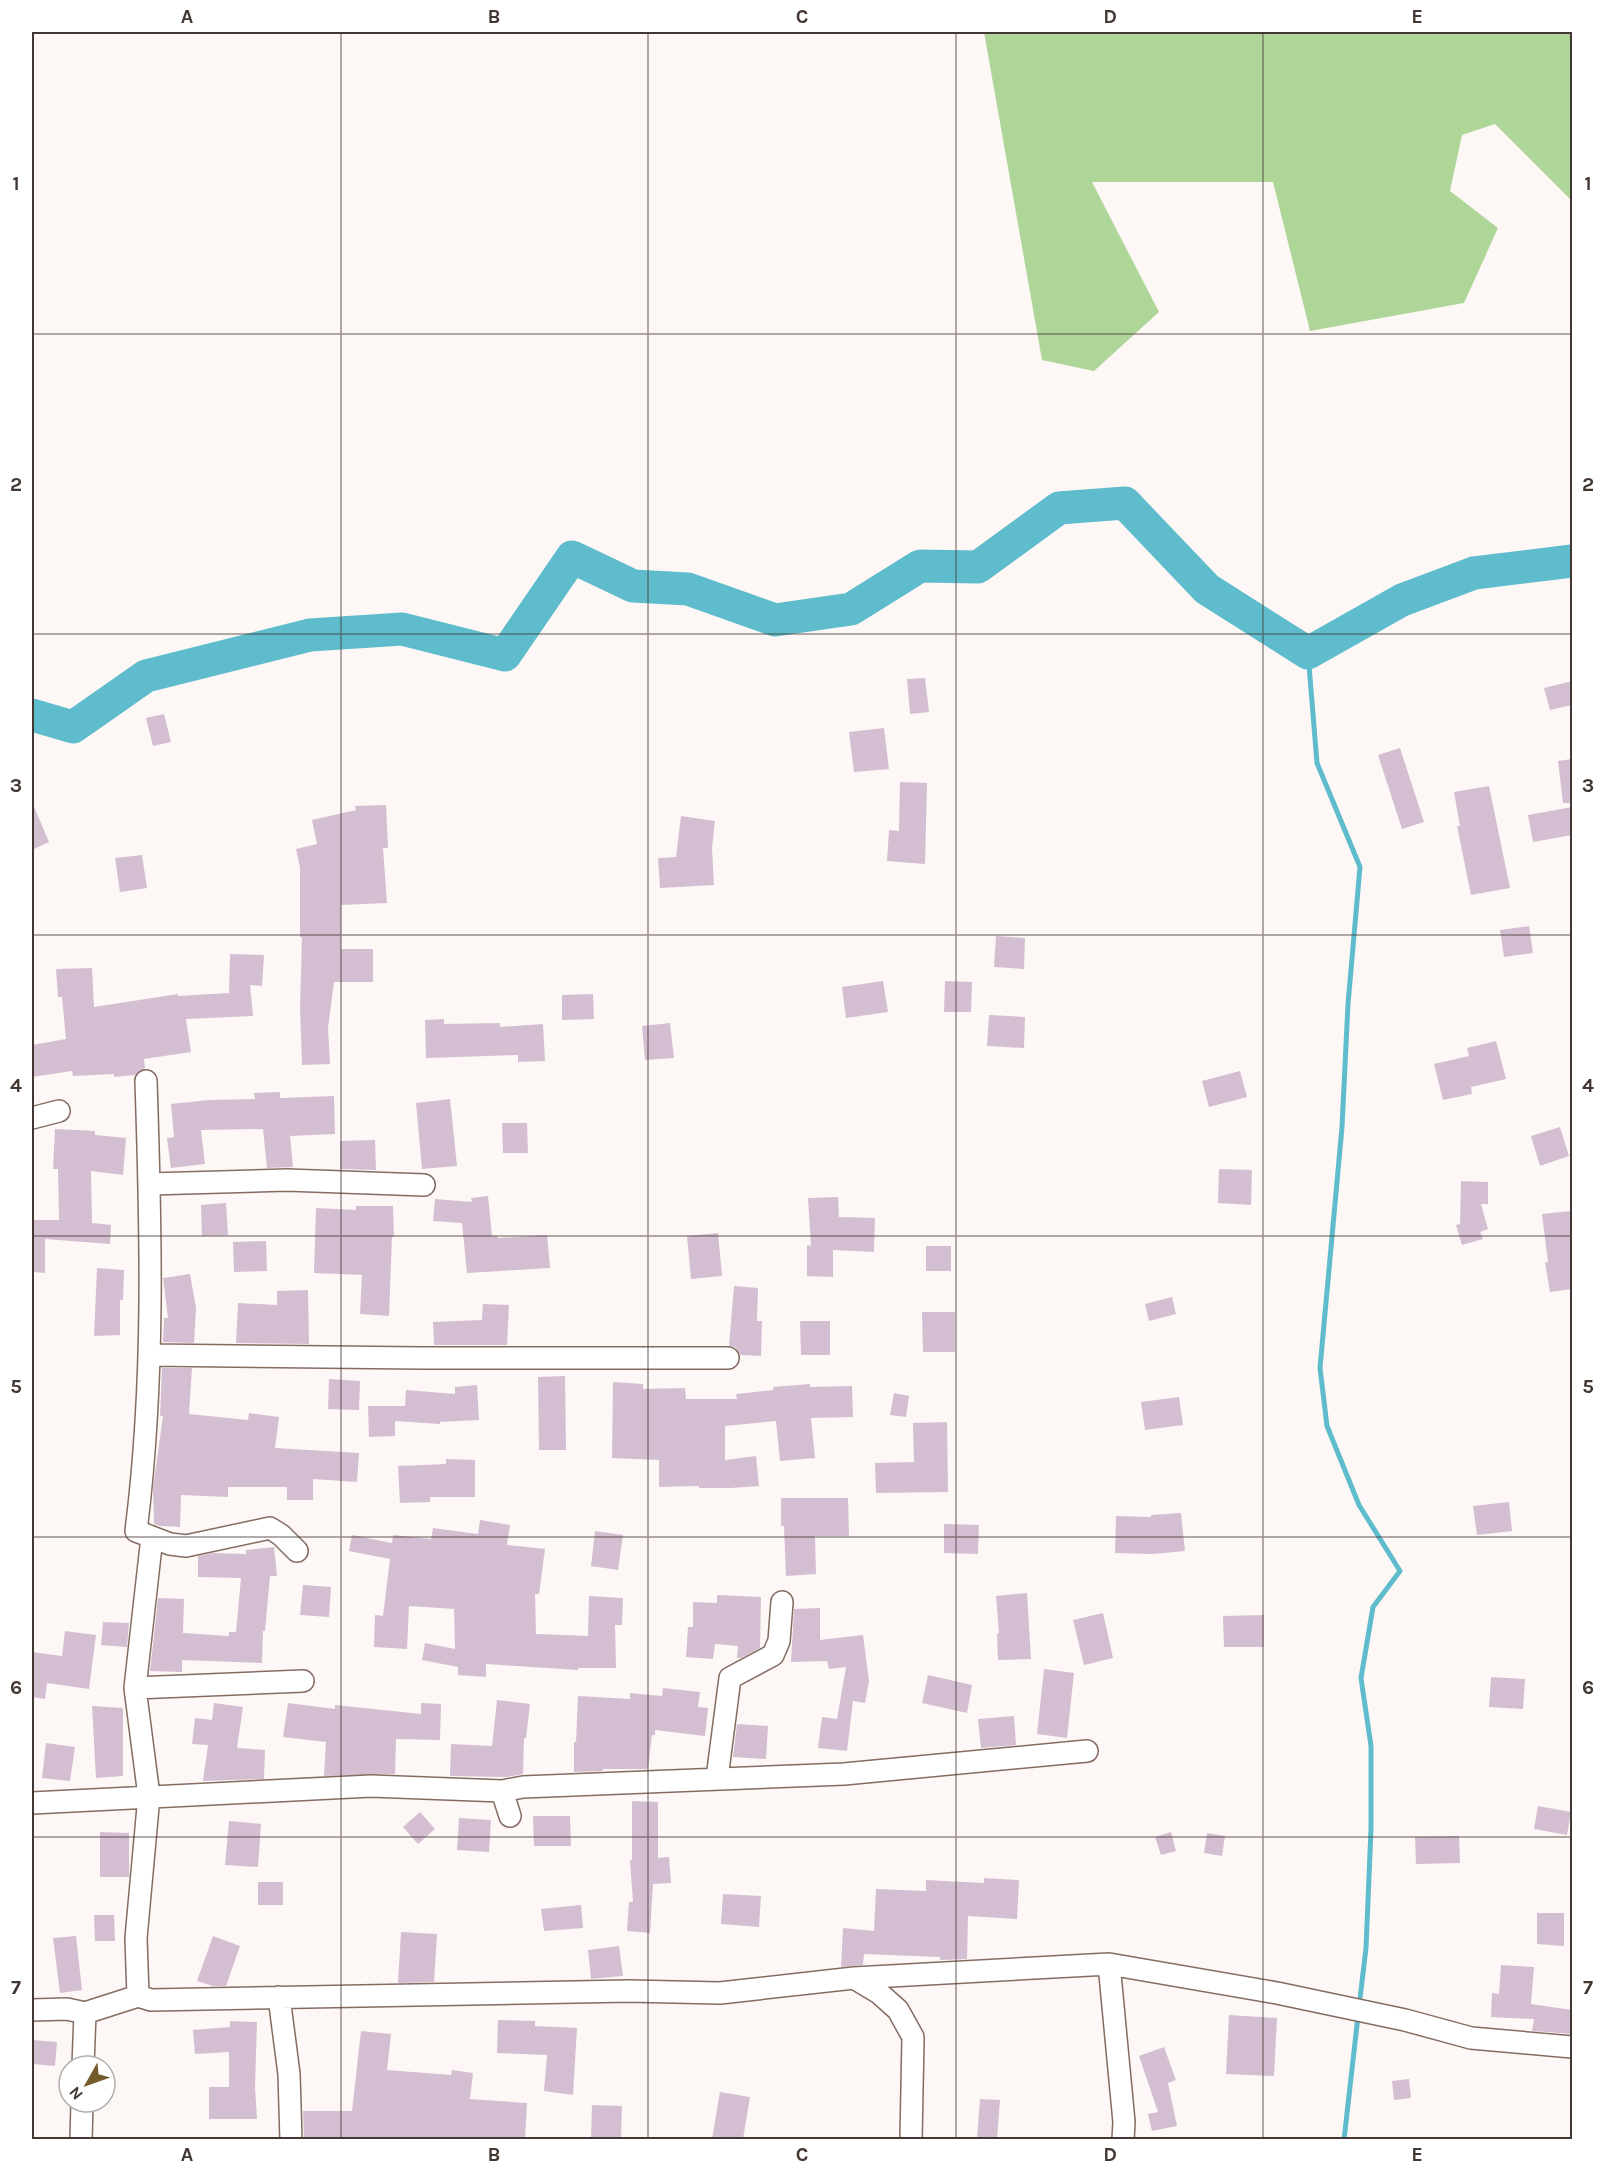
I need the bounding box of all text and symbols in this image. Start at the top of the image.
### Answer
text: A [181,5,194,28]
text: B [488,5,500,28]
text: C [796,5,808,28]
text: D [1103,5,1117,28]
text: E [1411,5,1423,28]
text: 1 [12,172,20,195]
text: 1 [1584,172,1592,195]
text: 2 [10,473,22,496]
text: 2 [1582,473,1594,496]
text: 3 [10,774,22,797]
text: 3 [1582,774,1594,797]
text: 4 [10,1074,22,1097]
text: 4 [1582,1074,1594,1097]
text: 5 [10,1375,22,1398]
text: 5 [1582,1375,1594,1398]
text: 6 [10,1676,22,1699]
text: 6 [1582,1676,1594,1699]
text: 7 [11,1976,21,1999]
text: 7 [1583,1976,1593,1999]
north arrow [57,2054,117,2114]
text: N [65,2083,87,2104]
text: A [181,2143,194,2166]
text: B [488,2143,500,2166]
text: C [796,2143,808,2166]
text: D [1103,2143,1117,2166]
text: E [1411,2143,1423,2166]

